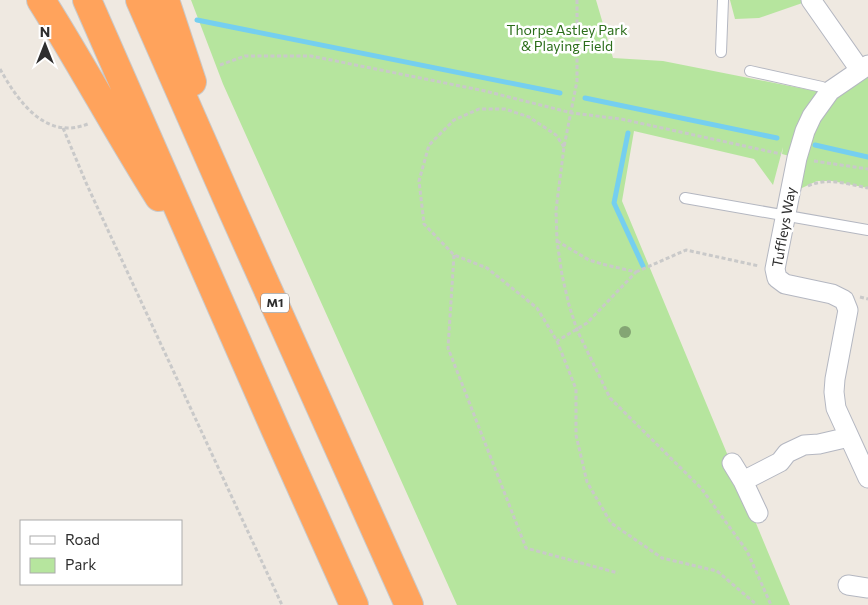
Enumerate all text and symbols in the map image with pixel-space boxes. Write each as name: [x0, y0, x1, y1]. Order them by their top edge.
north arrow: [20, 20, 70, 70]
park label: Thorpe Astley Park & Playing Field: [506, 21, 628, 54]
text: N: [40, 23, 50, 40]
street label: Tuffleys Way: [768, 185, 799, 268]
road number: M1: [261, 294, 289, 312]
legend: [20, 520, 182, 585]
text: Road: [65, 530, 100, 548]
text: Park: [65, 555, 96, 573]

